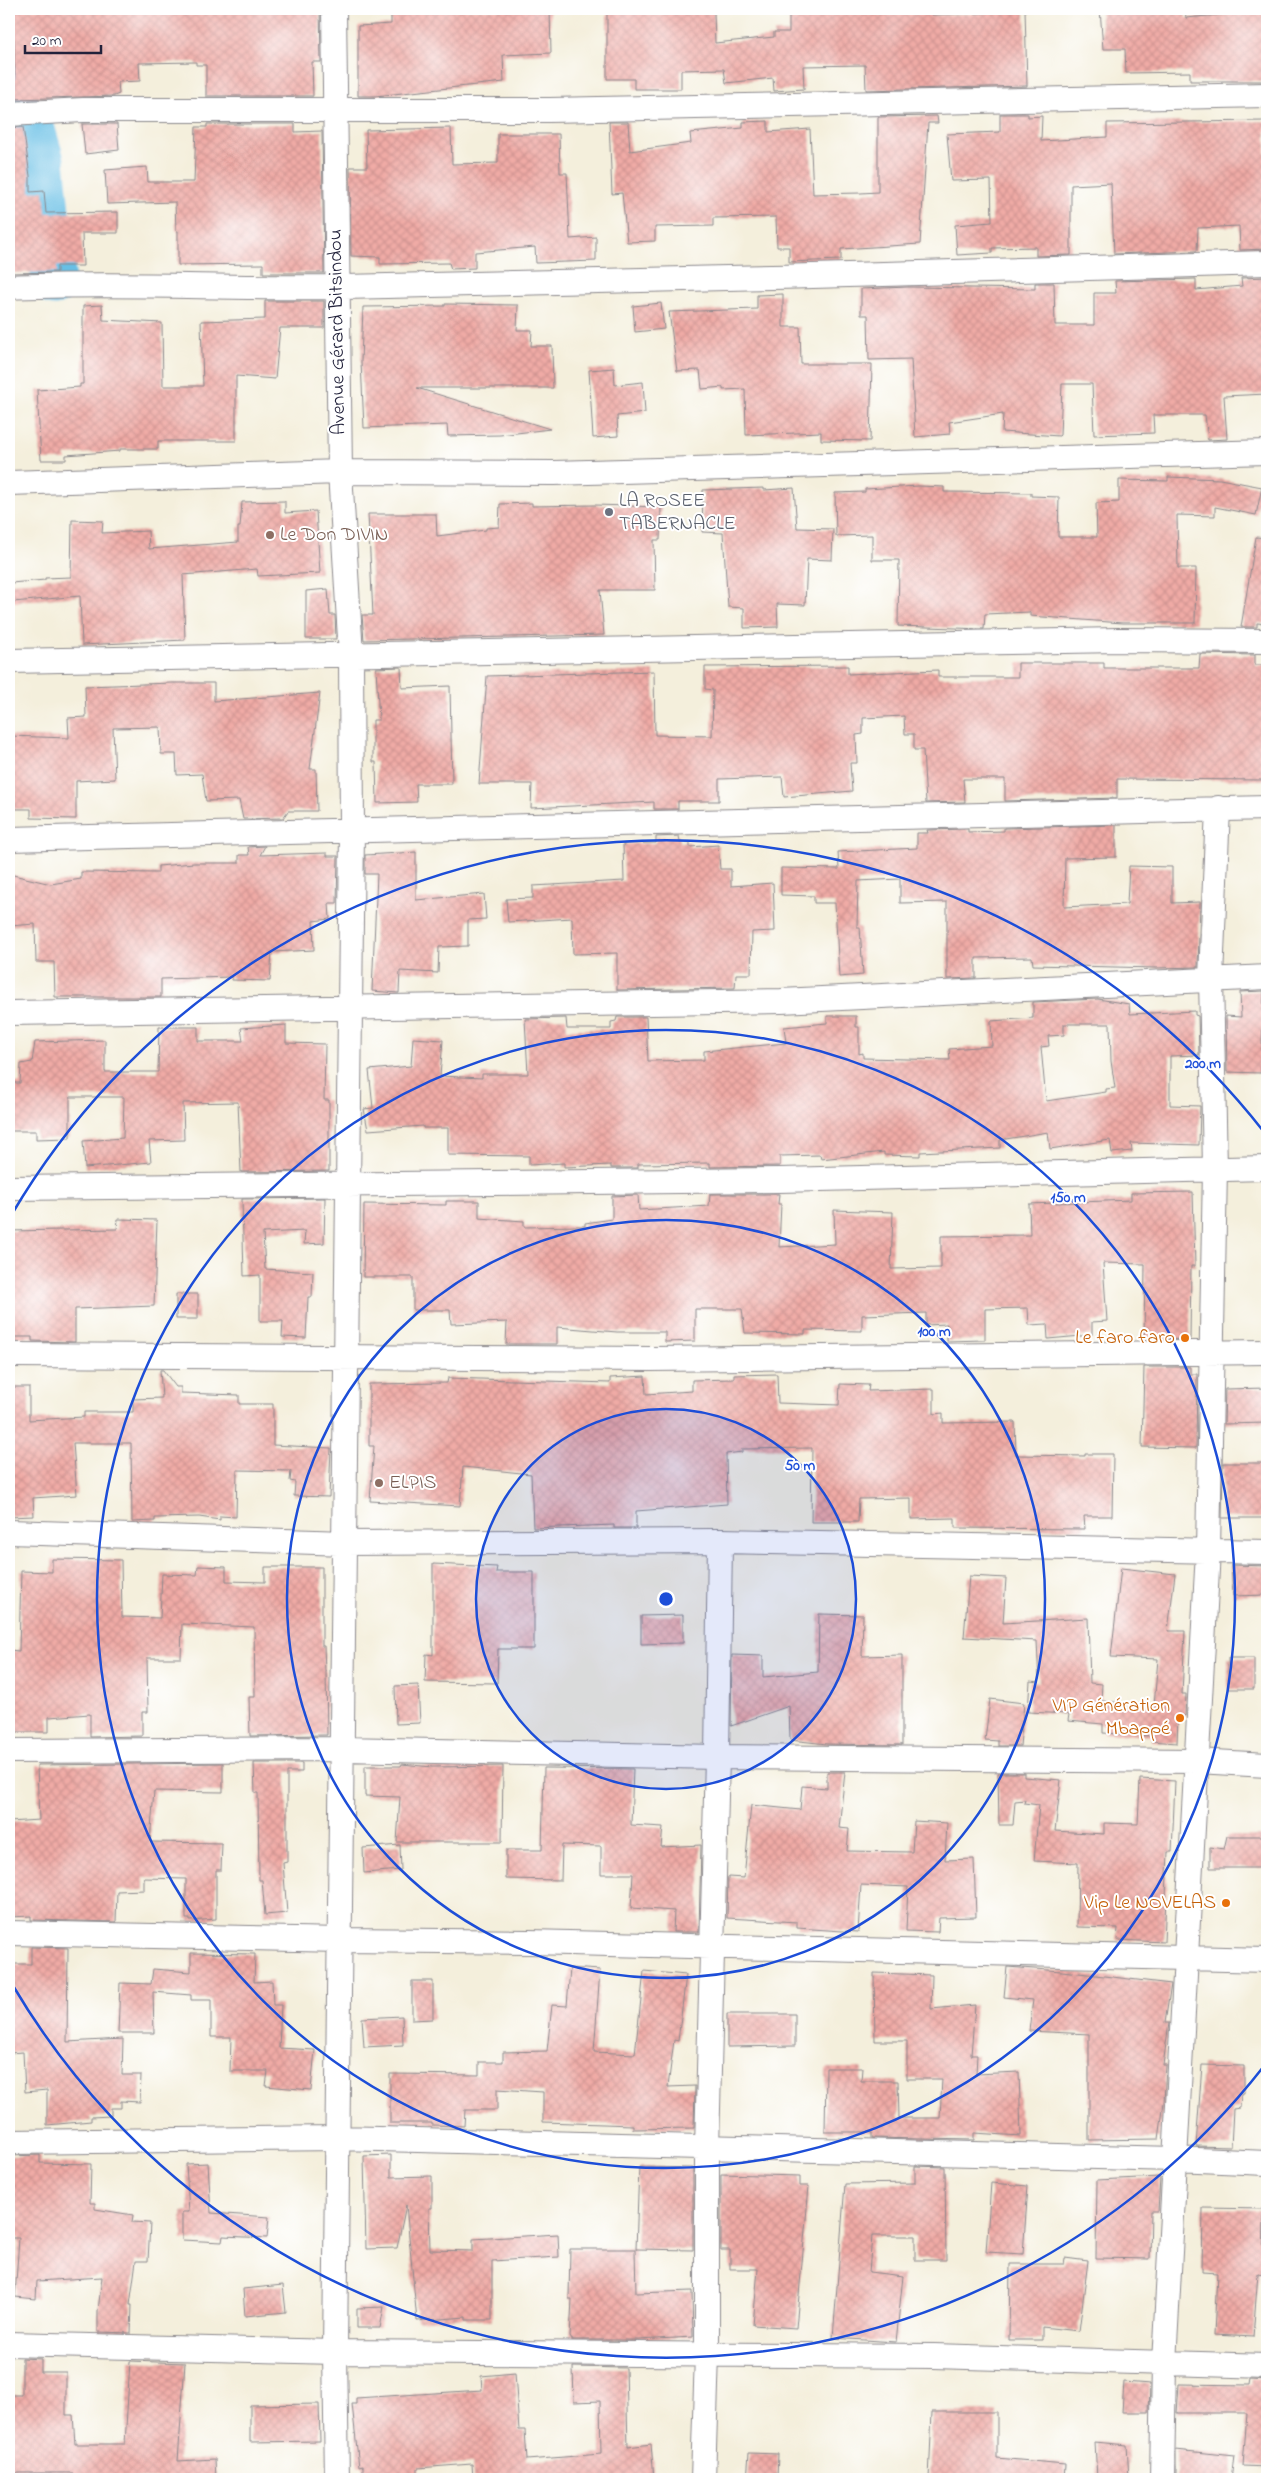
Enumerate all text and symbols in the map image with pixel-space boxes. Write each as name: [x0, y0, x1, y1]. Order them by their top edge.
scale bar: [25, 22, 101, 54]
text: 20 m: [32, 30, 62, 52]
street label: Avenue Gérard Bitsindou: [322, 229, 354, 435]
place label: LA ROSEE TABERNACLE: [619, 487, 736, 539]
marker: LA ROSEE TABERNACLE: [603, 506, 615, 518]
place label: Le Don DIVIN: [280, 521, 388, 550]
marker: Le Don DIVIN: [264, 529, 276, 541]
text: 200 m: [1184, 1053, 1221, 1075]
text: 150 m: [1050, 1187, 1086, 1209]
text: 100 m: [917, 1321, 951, 1343]
place label: Le faro faro: [1075, 1324, 1175, 1353]
marker: Le faro faro: [1179, 1332, 1191, 1344]
text: 50 m: [785, 1455, 816, 1477]
place label: ELPIS: [389, 1469, 437, 1498]
marker: ELPIS: [373, 1477, 385, 1489]
centre of rings: [657, 1590, 675, 1608]
place label: VIP Génération Mbappé: [1052, 1692, 1170, 1744]
marker: VIP Génération Mbappé: [1174, 1712, 1186, 1724]
place label: Vip Le NOVELAS: [1083, 1889, 1216, 1918]
marker: Vip Le NOVELAS: [1220, 1897, 1232, 1909]

